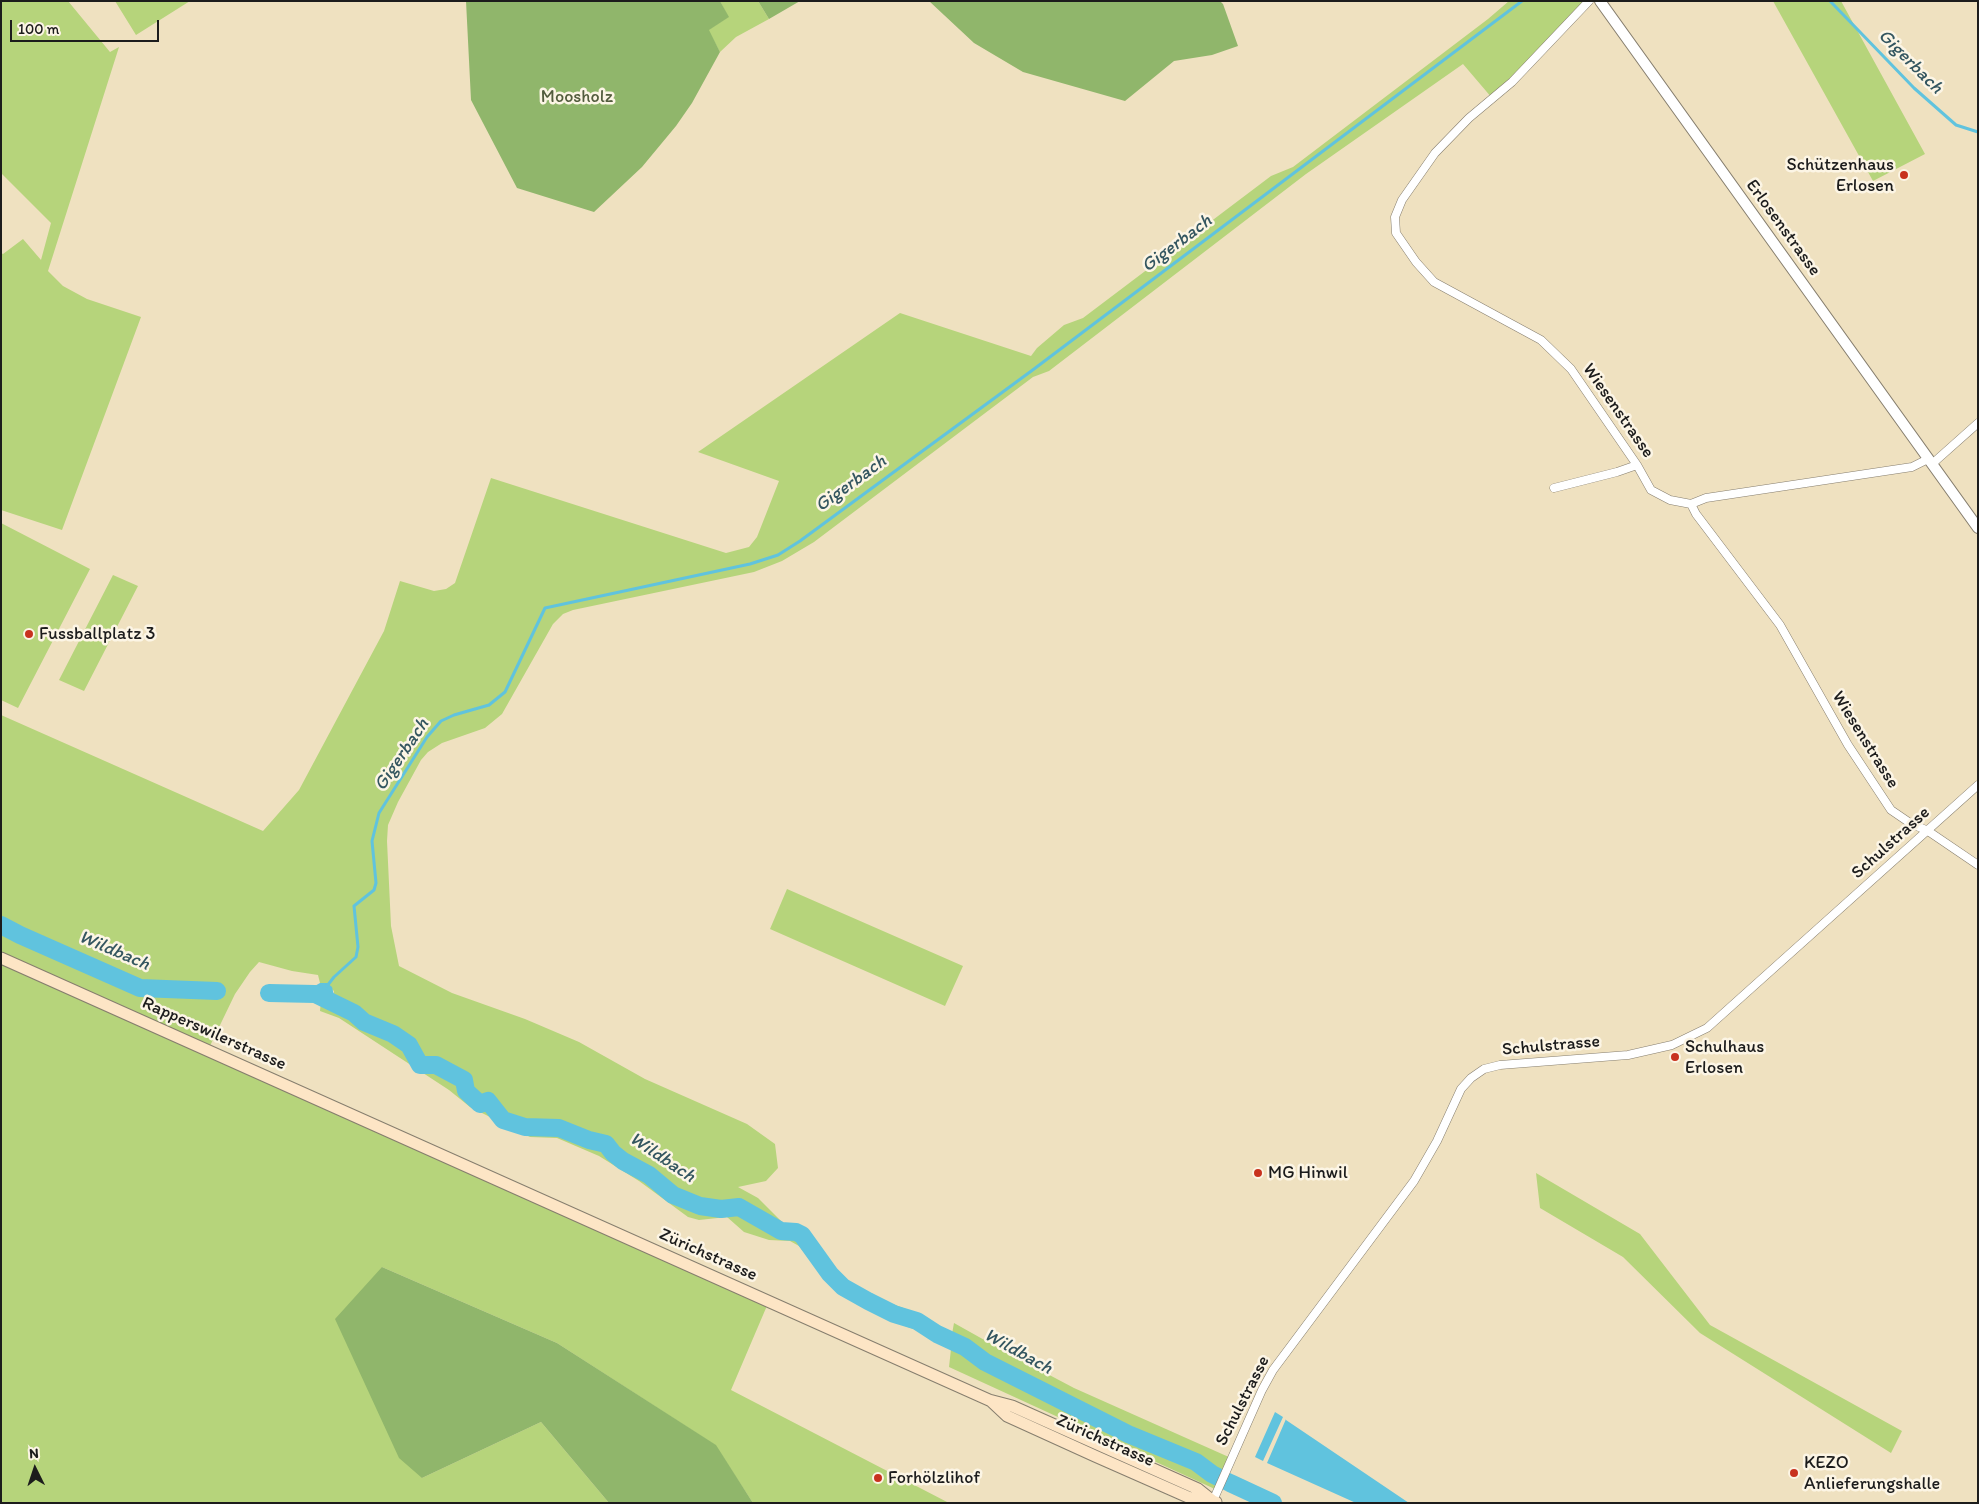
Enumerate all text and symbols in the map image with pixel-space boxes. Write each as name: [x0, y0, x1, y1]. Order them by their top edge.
scale bar: [12, 10, 161, 42]
text: 100 m: [18, 20, 59, 38]
water label: Gigerbach: [1873, 25, 1947, 99]
park label: Moosholz: [541, 86, 613, 108]
place label: Schützenhaus Erlosen: [1787, 154, 1894, 196]
marker: Schützenhaus Erlosen: [1898, 169, 1910, 181]
street label: Erlosenstrasse: [1741, 176, 1825, 280]
water label: Gigerbach: [1137, 210, 1217, 278]
street label: Wiesenstrasse: [1577, 360, 1659, 462]
water label: Gigerbach: [811, 451, 891, 517]
place label: Fussballplatz 3: [39, 623, 155, 645]
marker: Fussballplatz 3: [23, 628, 35, 640]
street label: Wiesenstrasse: [1827, 687, 1903, 793]
water label: Gigerbach: [370, 714, 434, 796]
street label: Schulstrasse: [1847, 802, 1935, 884]
water label: Wildbach: [75, 926, 153, 976]
street label: Rapperswilerstrasse: [139, 992, 289, 1076]
street label: Schulstrasse: [1501, 1031, 1601, 1061]
place label: Schulhaus Erlosen: [1685, 1036, 1764, 1078]
marker: Schulhaus Erlosen: [1669, 1051, 1681, 1063]
water label: Wildbach: [625, 1128, 699, 1188]
place label: MG Hinwil: [1268, 1162, 1348, 1184]
marker: MG Hinwil: [1252, 1167, 1264, 1179]
street label: Zürichstrasse: [656, 1224, 760, 1286]
water label: Wildbach: [980, 1324, 1056, 1380]
street label: Schulstrasse: [1211, 1352, 1275, 1450]
street label: Zürichstrasse: [1053, 1410, 1157, 1472]
north arrow: [10, 1444, 60, 1494]
text: N: [29, 1445, 39, 1462]
place label: KEZO Anlieferungshalle: [1804, 1452, 1940, 1495]
place label: Forhölzlihof: [888, 1467, 980, 1489]
marker: KEZO Anlieferungshalle: [1788, 1467, 1800, 1479]
marker: Forhölzlihof: [872, 1472, 884, 1484]

